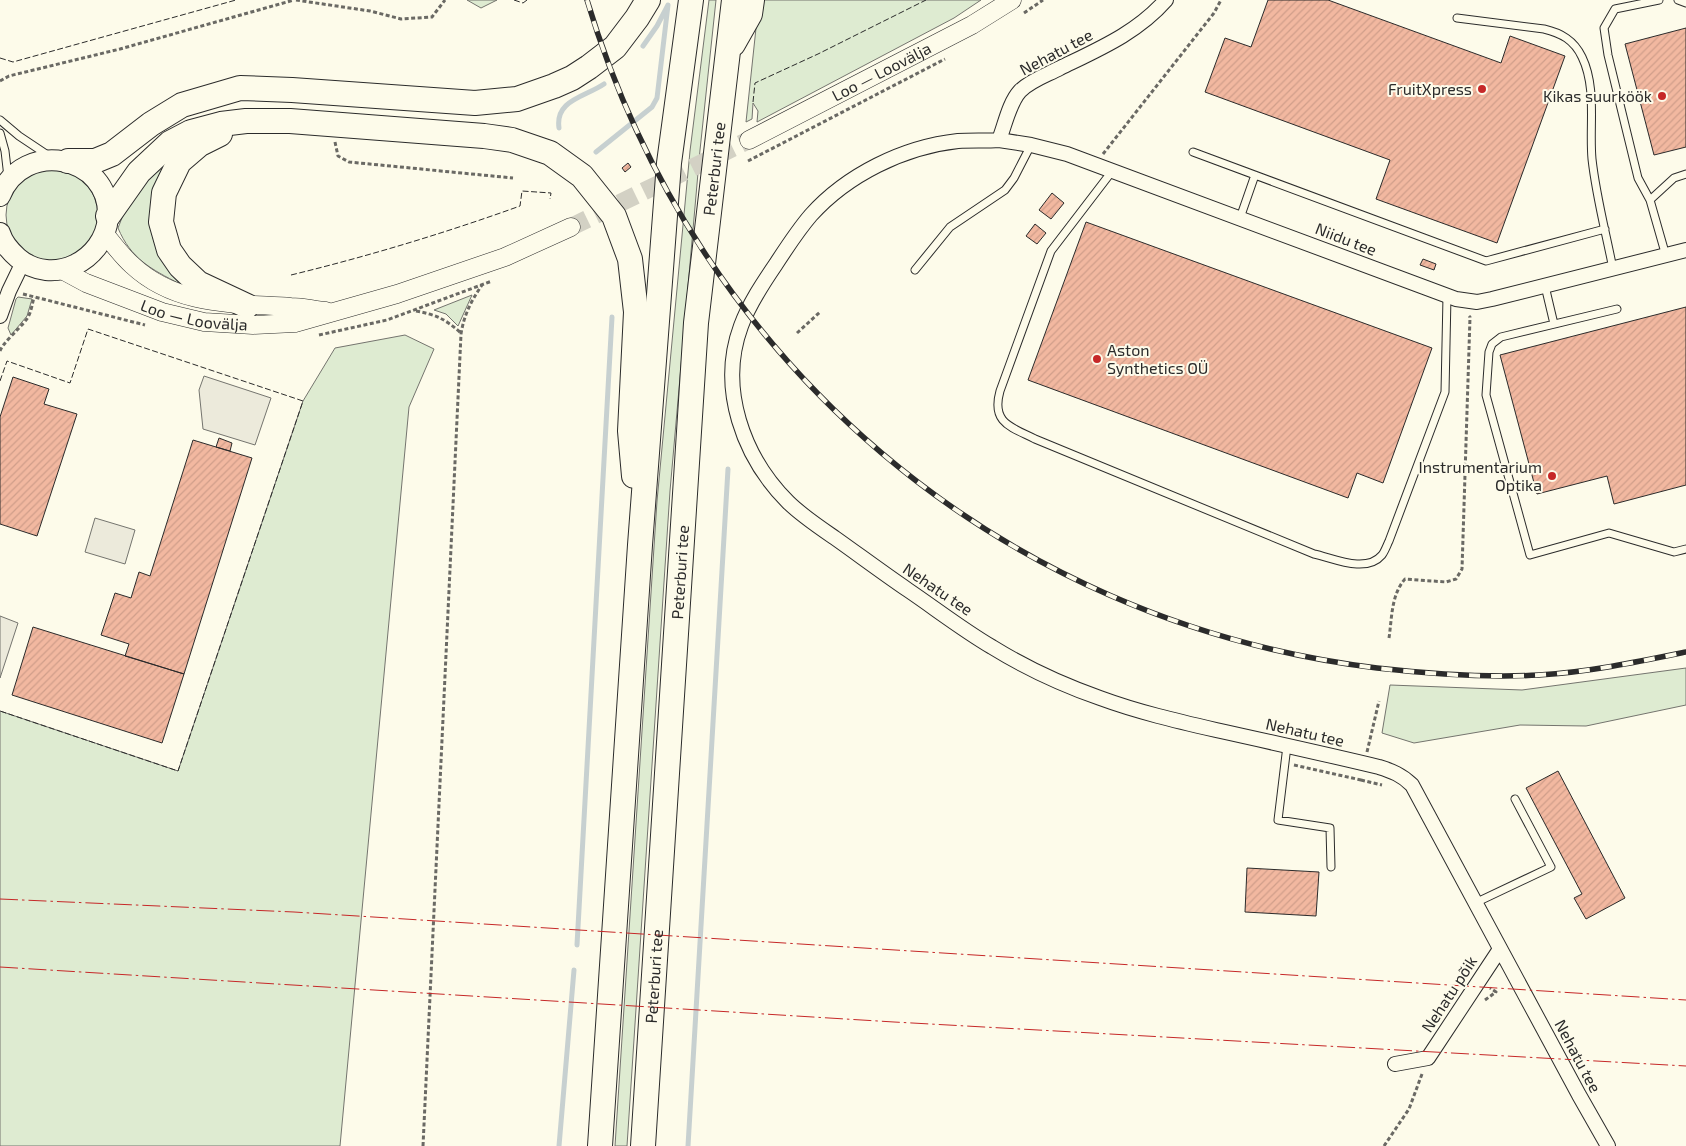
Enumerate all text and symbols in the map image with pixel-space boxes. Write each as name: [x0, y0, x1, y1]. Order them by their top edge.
street label: Nehatu tee: [1016, 24, 1095, 79]
street label: Loo — Loovälja: [828, 38, 934, 105]
place label: FruitXpress: [1388, 79, 1472, 98]
marker: FruitXpress: [1476, 83, 1488, 95]
place label: Kikas suurköök: [1543, 86, 1652, 105]
marker: Kikas suurköök: [1656, 90, 1668, 102]
street label: Peterburi tee: [699, 121, 729, 217]
street label: Niidu tee: [1313, 218, 1379, 259]
street label: Loo — Loovälja: [138, 295, 248, 334]
place label: Aston Synthetics OÜ: [1107, 340, 1209, 377]
marker: Aston Synthetics OÜ: [1091, 353, 1103, 365]
place label: Instrumentarium Optika: [1418, 457, 1542, 494]
marker: Instrumentarium Optika: [1546, 470, 1558, 482]
street label: Peterburi tee: [667, 524, 692, 620]
street label: Nehatu tee: [900, 558, 977, 619]
street label: Nehatu tee: [1264, 713, 1346, 750]
street label: Peterburi tee: [641, 929, 666, 1024]
street label: Nehatu põik: [1417, 952, 1480, 1035]
street label: Nehatu tee: [1551, 1016, 1606, 1095]

